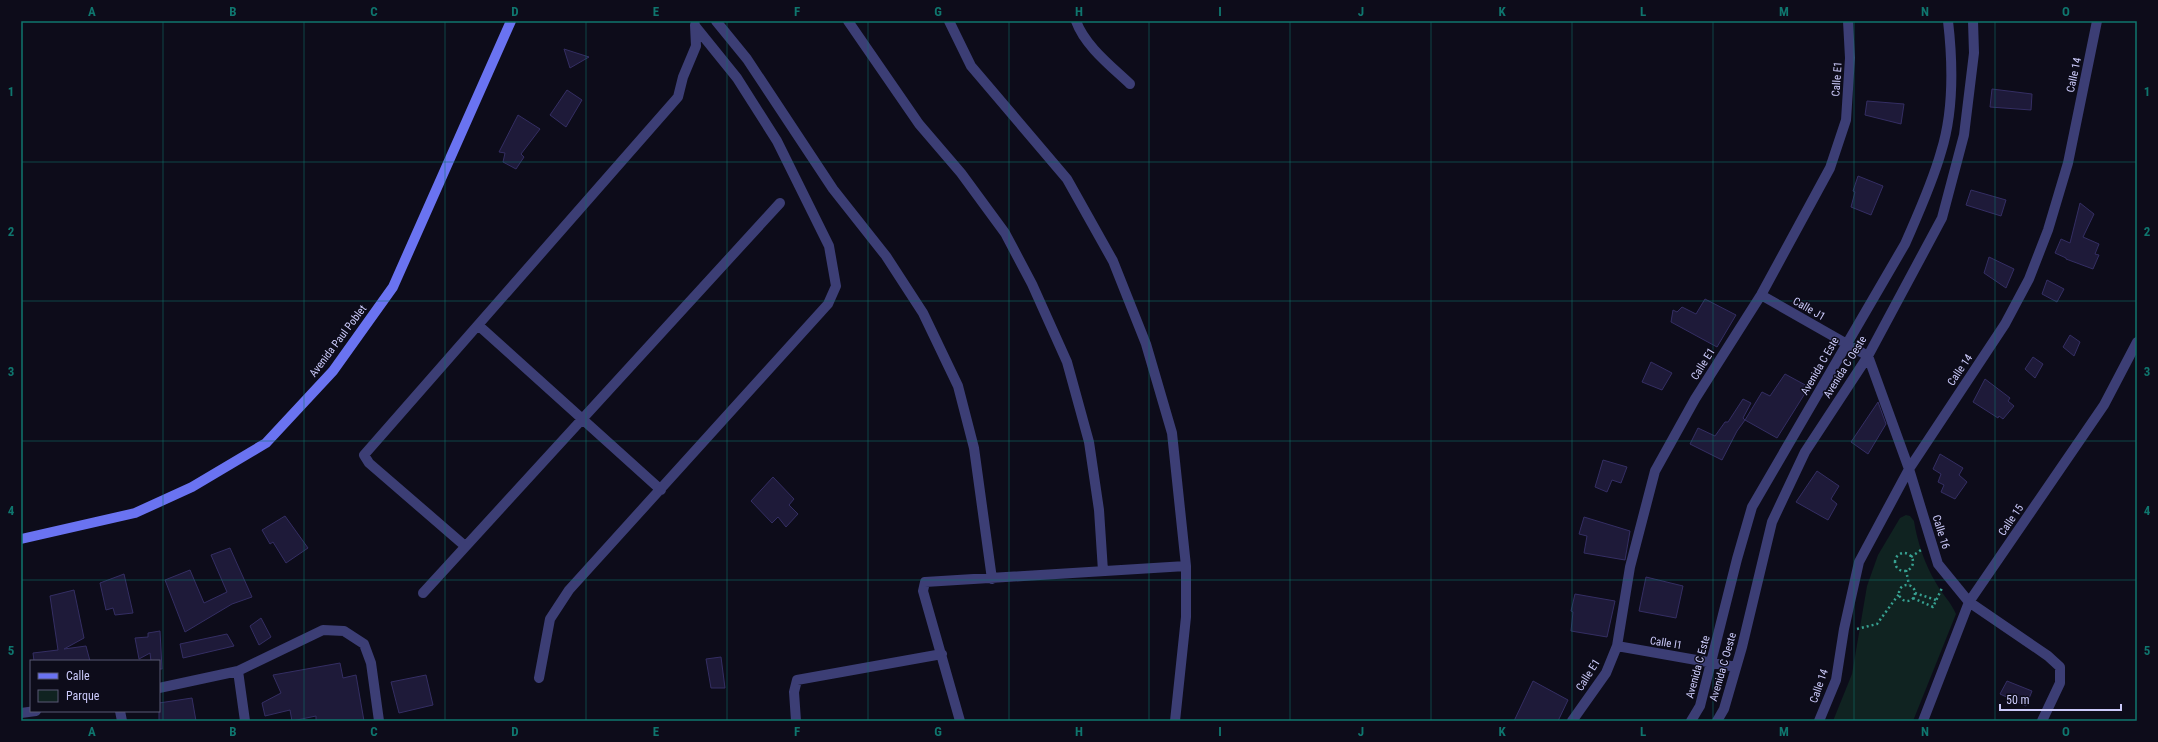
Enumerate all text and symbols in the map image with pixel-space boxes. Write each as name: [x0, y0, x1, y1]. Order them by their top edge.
text: A: [88, 4, 96, 19]
text: B: [229, 4, 237, 19]
text: C: [370, 4, 378, 19]
text: D: [511, 4, 519, 19]
text: E: [653, 4, 660, 19]
text: F: [794, 4, 800, 19]
text: G: [934, 4, 942, 19]
text: H: [1075, 4, 1083, 19]
text: I: [1218, 4, 1222, 19]
text: J: [1358, 4, 1364, 19]
text: K: [1498, 4, 1506, 19]
text: L: [1640, 4, 1646, 19]
text: M: [1779, 4, 1789, 19]
text: N: [1921, 4, 1929, 19]
text: O: [2062, 4, 2070, 19]
street label: Calle 14: [2064, 56, 2084, 94]
street label: Calle E1: [1829, 61, 1845, 97]
text: 1: [8, 84, 14, 99]
text: 1: [2144, 84, 2150, 99]
text: 2: [8, 224, 15, 239]
text: 2: [2144, 224, 2151, 239]
street label: Calle J1: [1791, 295, 1827, 323]
street label: Avenida Paul Poblet: [307, 303, 369, 379]
street label: Avenida C Oeste: [1821, 333, 1869, 401]
street label: Avenida C Este: [1798, 335, 1842, 397]
street label: Calle E1: [1688, 346, 1718, 382]
street label: Calle 14: [1945, 351, 1976, 388]
text: 3: [8, 364, 14, 379]
text: 3: [2144, 364, 2150, 379]
street label: Calle 15: [1996, 502, 2026, 538]
text: 4: [8, 503, 15, 518]
text: 4: [2144, 503, 2151, 518]
street label: Calle 16: [1930, 513, 1952, 551]
street label: Avenida C Oeste: [1707, 631, 1739, 703]
street label: Calle I1: [1649, 634, 1683, 652]
street label: Avenida C Este: [1683, 634, 1713, 700]
text: 5: [8, 643, 15, 658]
text: 5: [2144, 643, 2151, 658]
street label: Calle E1: [1573, 657, 1603, 693]
legend: [30, 660, 160, 712]
street label: Calle 14: [1807, 667, 1831, 705]
text: Calle: [66, 669, 90, 683]
scale bar: [2000, 686, 2121, 712]
text: Parque: [66, 689, 100, 703]
text: 50 m: [2006, 693, 2030, 707]
text: A: [88, 724, 96, 739]
text: B: [229, 724, 237, 739]
text: C: [370, 724, 378, 739]
text: D: [511, 724, 519, 739]
text: E: [653, 724, 660, 739]
text: F: [794, 724, 800, 739]
text: G: [934, 724, 942, 739]
text: H: [1075, 724, 1083, 739]
text: I: [1218, 724, 1222, 739]
text: J: [1358, 724, 1364, 739]
text: K: [1498, 724, 1506, 739]
text: L: [1640, 724, 1646, 739]
text: M: [1779, 724, 1789, 739]
text: N: [1921, 724, 1929, 739]
text: O: [2062, 724, 2070, 739]

